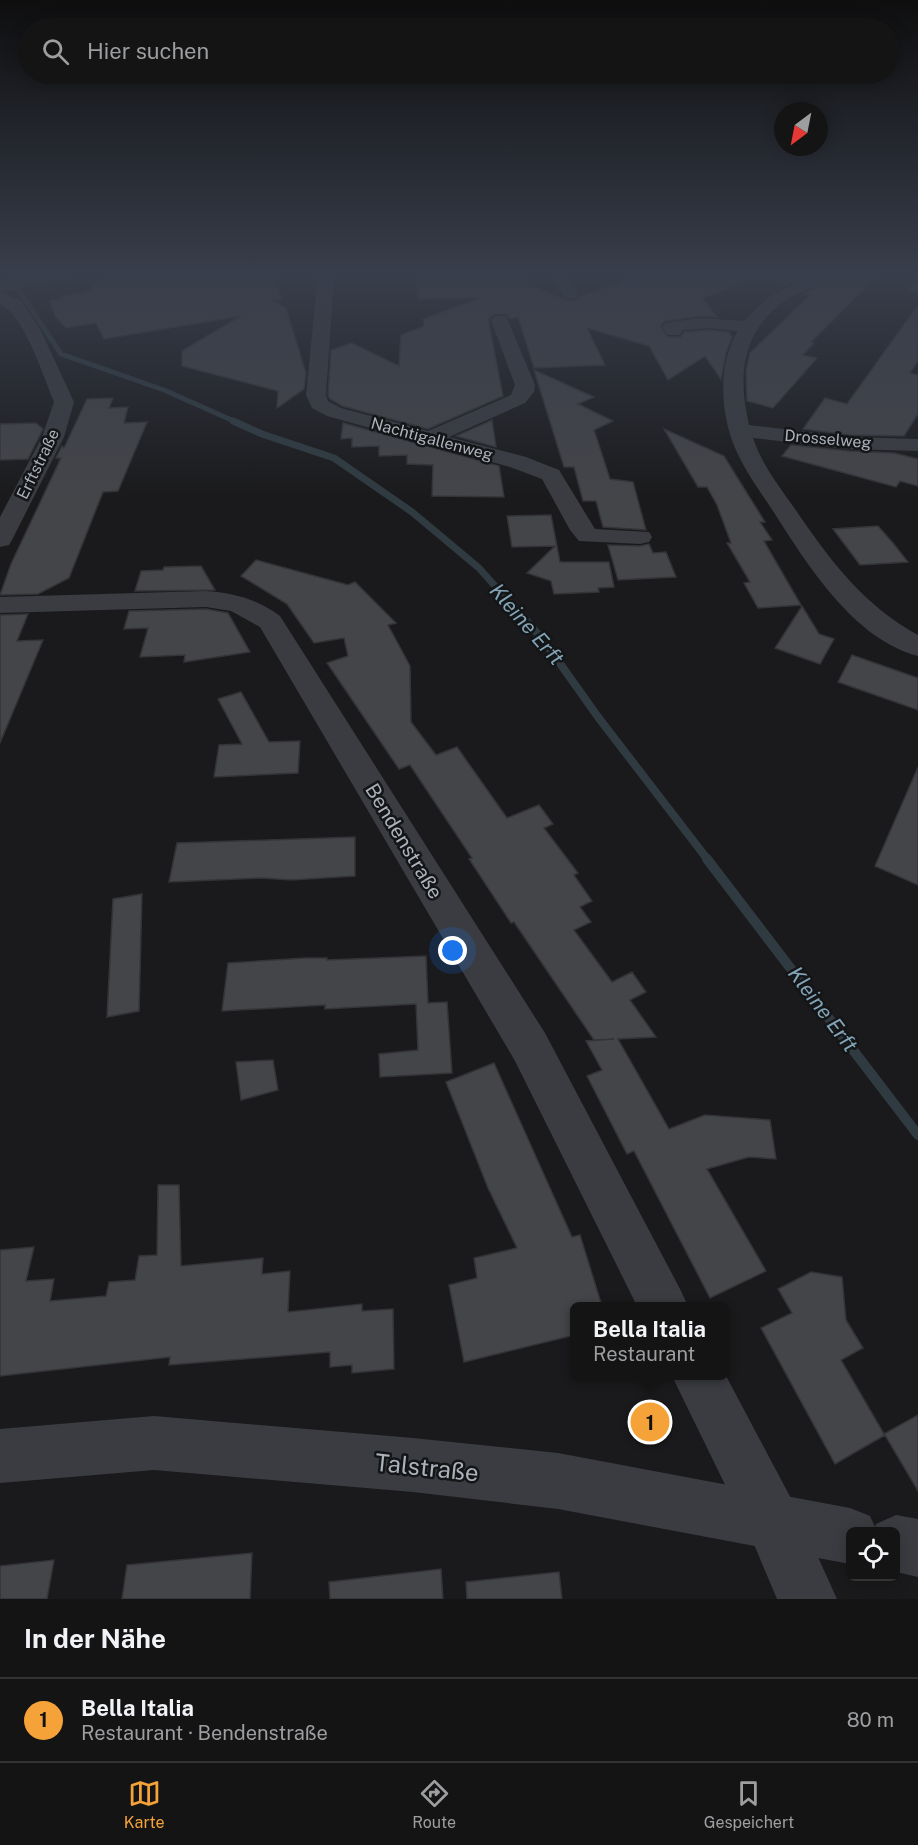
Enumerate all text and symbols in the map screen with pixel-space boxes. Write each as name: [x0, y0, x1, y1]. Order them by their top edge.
search box: [18, 18, 900, 84]
icon: search: [39, 35, 72, 68]
text: Hier suchen: [87, 38, 209, 64]
north arrow: [774, 102, 828, 156]
street label: Nachtigallenweg: [369, 414, 495, 464]
street label: Erftstraße: [13, 426, 63, 502]
street label: Drosselweg: [784, 426, 872, 452]
water label: Kleine Erft: [485, 578, 569, 670]
street label: Bendenstraße: [360, 779, 448, 903]
your location: [438, 936, 467, 965]
water label: Kleine Erft: [783, 962, 863, 1057]
popup: [570, 1302, 729, 1380]
text: Bella Italia: [593, 1316, 706, 1342]
text: Restaurant: [593, 1342, 695, 1366]
pin: 1: [630, 1400, 670, 1444]
street label: Talstraße: [374, 1448, 480, 1486]
map controls: [846, 1527, 900, 1581]
button: locate: [846, 1527, 900, 1581]
text: In der Nähe: [24, 1623, 166, 1654]
text: Bella Italia: [81, 1695, 194, 1721]
text: 1: [39, 1708, 48, 1732]
text: 80 m: [847, 1708, 894, 1732]
text: Restaurant · Bendenstraße: [81, 1721, 328, 1745]
tab: Karte: [124, 1777, 165, 1832]
tab: Route: [412, 1777, 456, 1832]
tab: Gespeichert: [704, 1777, 794, 1832]

